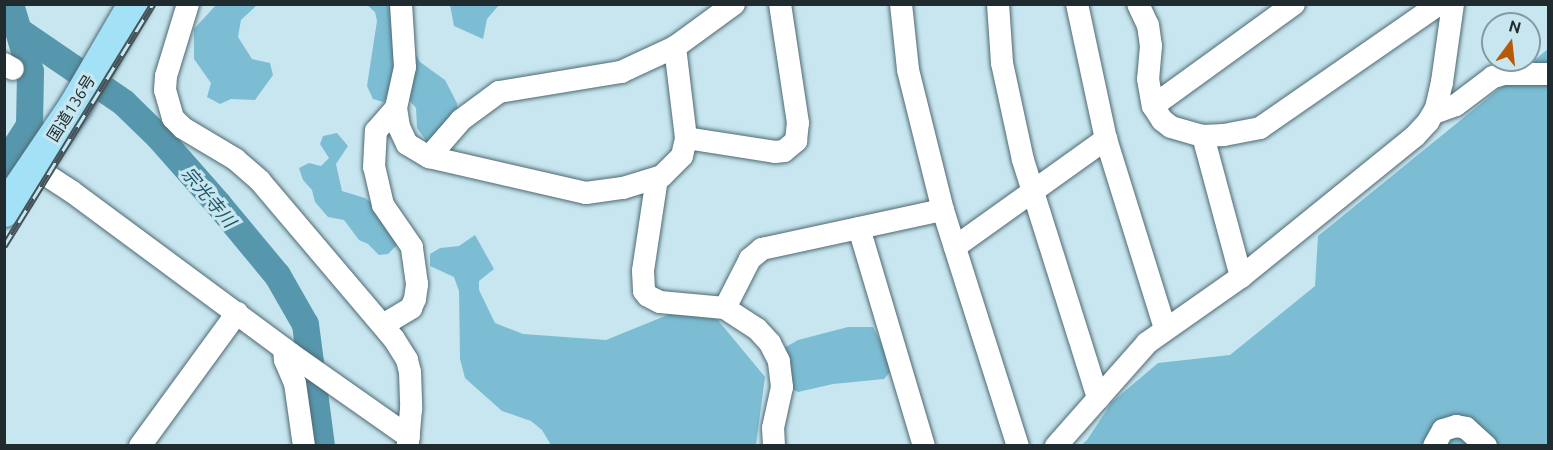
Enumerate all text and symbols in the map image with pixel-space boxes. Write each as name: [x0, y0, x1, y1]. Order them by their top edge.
north arrow: [1481, 12, 1541, 72]
text: N: [1507, 16, 1523, 37]
street label: 国道136号: [43, 71, 99, 145]
water label: 宗光寺川: [178, 162, 240, 232]

